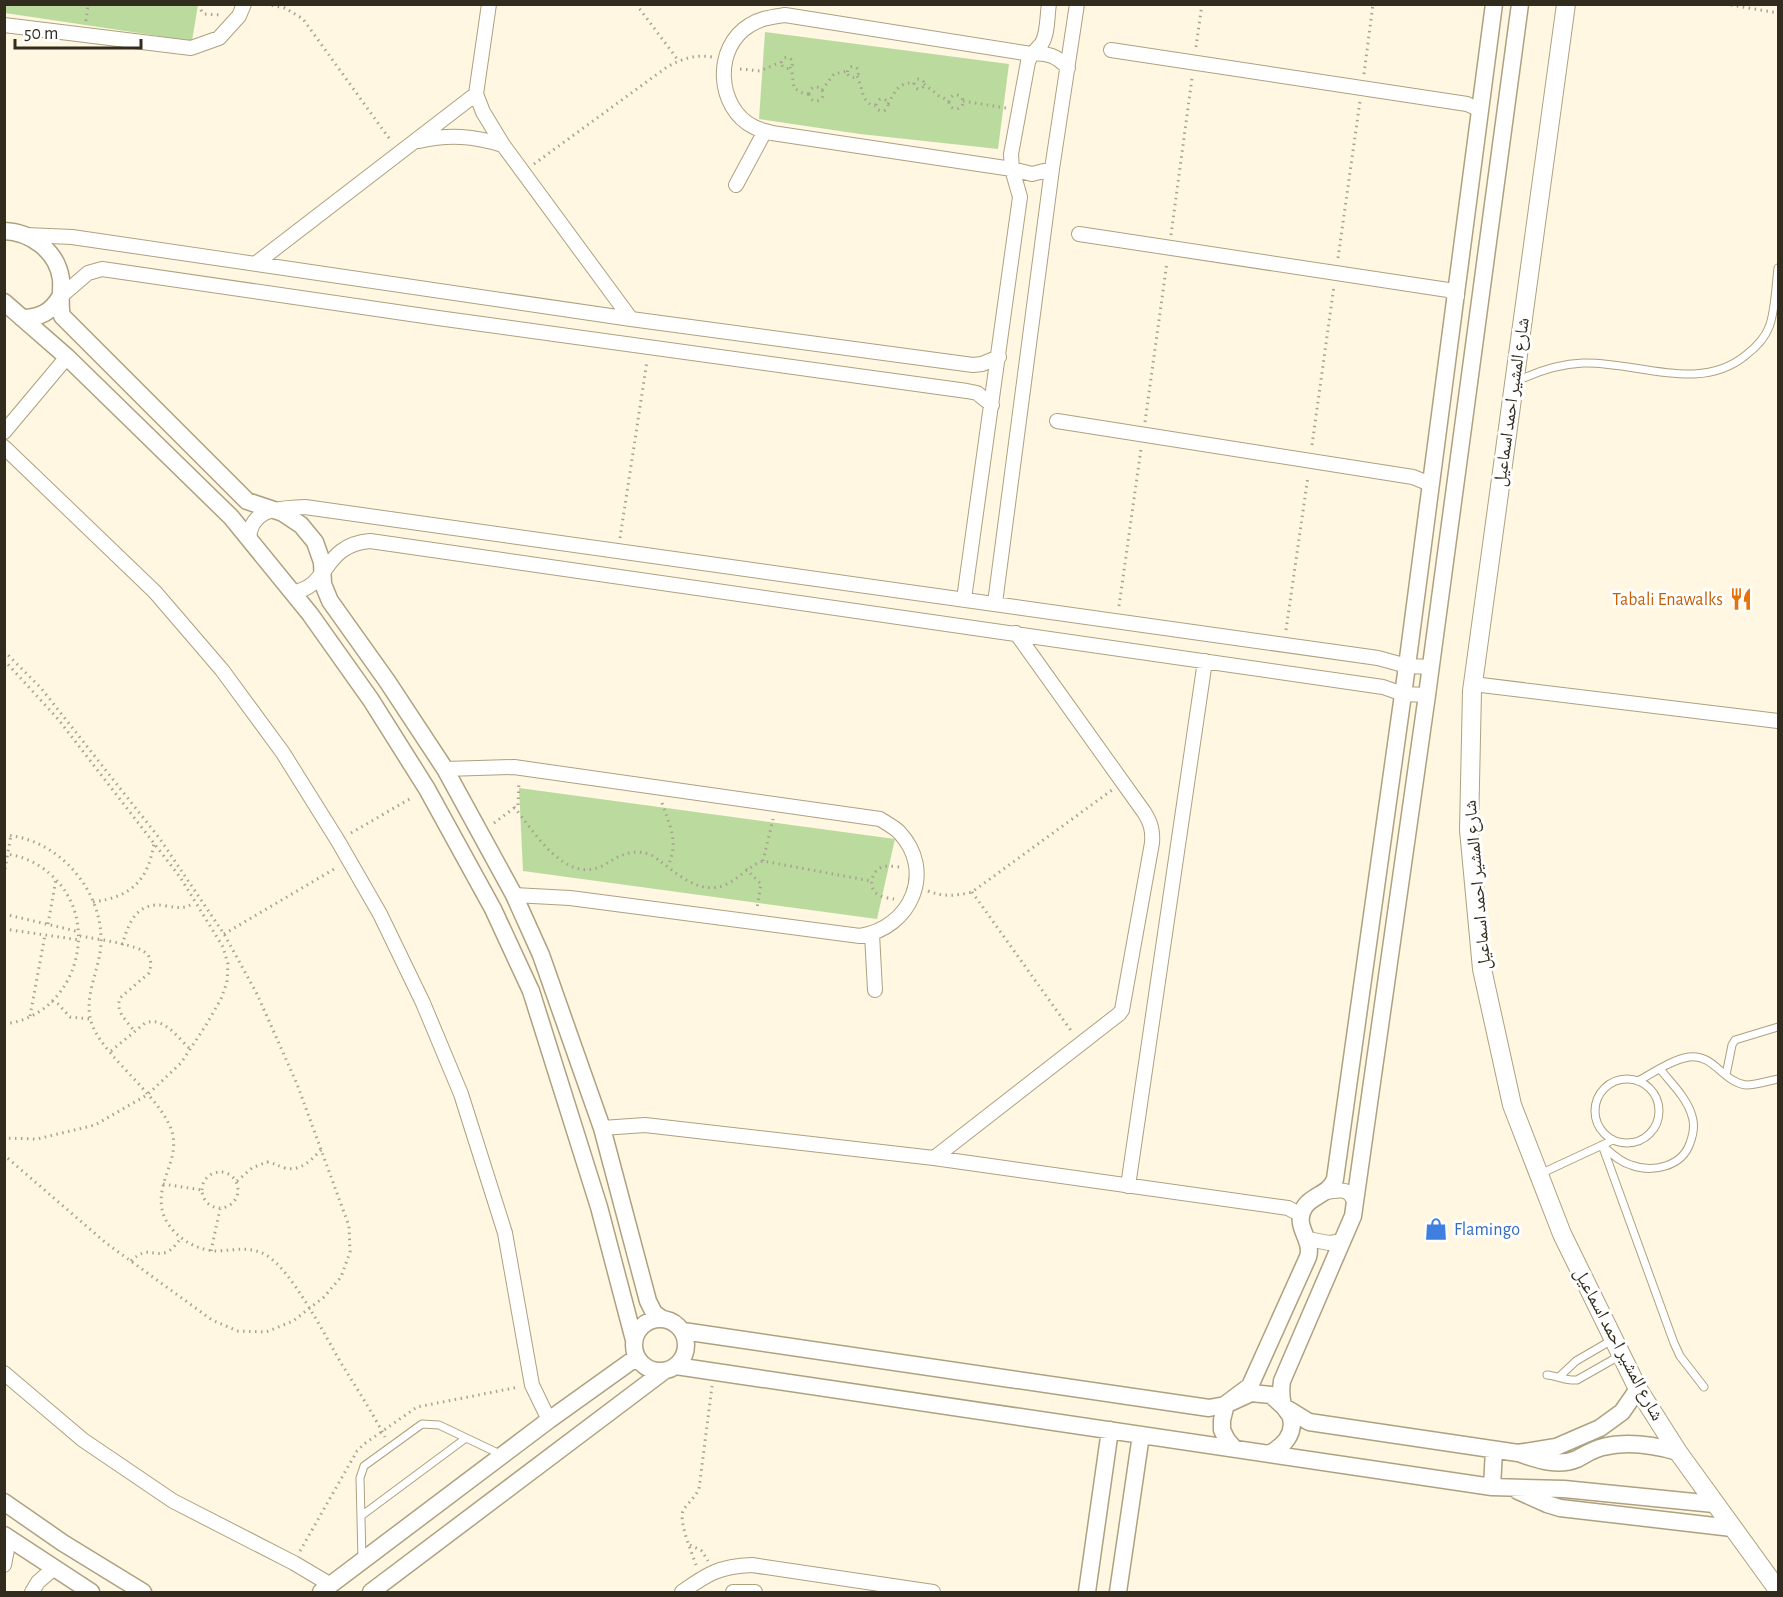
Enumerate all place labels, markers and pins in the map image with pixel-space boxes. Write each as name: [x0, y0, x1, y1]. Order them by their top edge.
restaurant icon: Tabali Enawalks: [1728, 586, 1754, 612]
place label: Tabali Enawalks: [1612, 591, 1723, 609]
shop icon: Flamingo: [1423, 1216, 1449, 1242]
place label: Flamingo: [1454, 1221, 1520, 1239]

